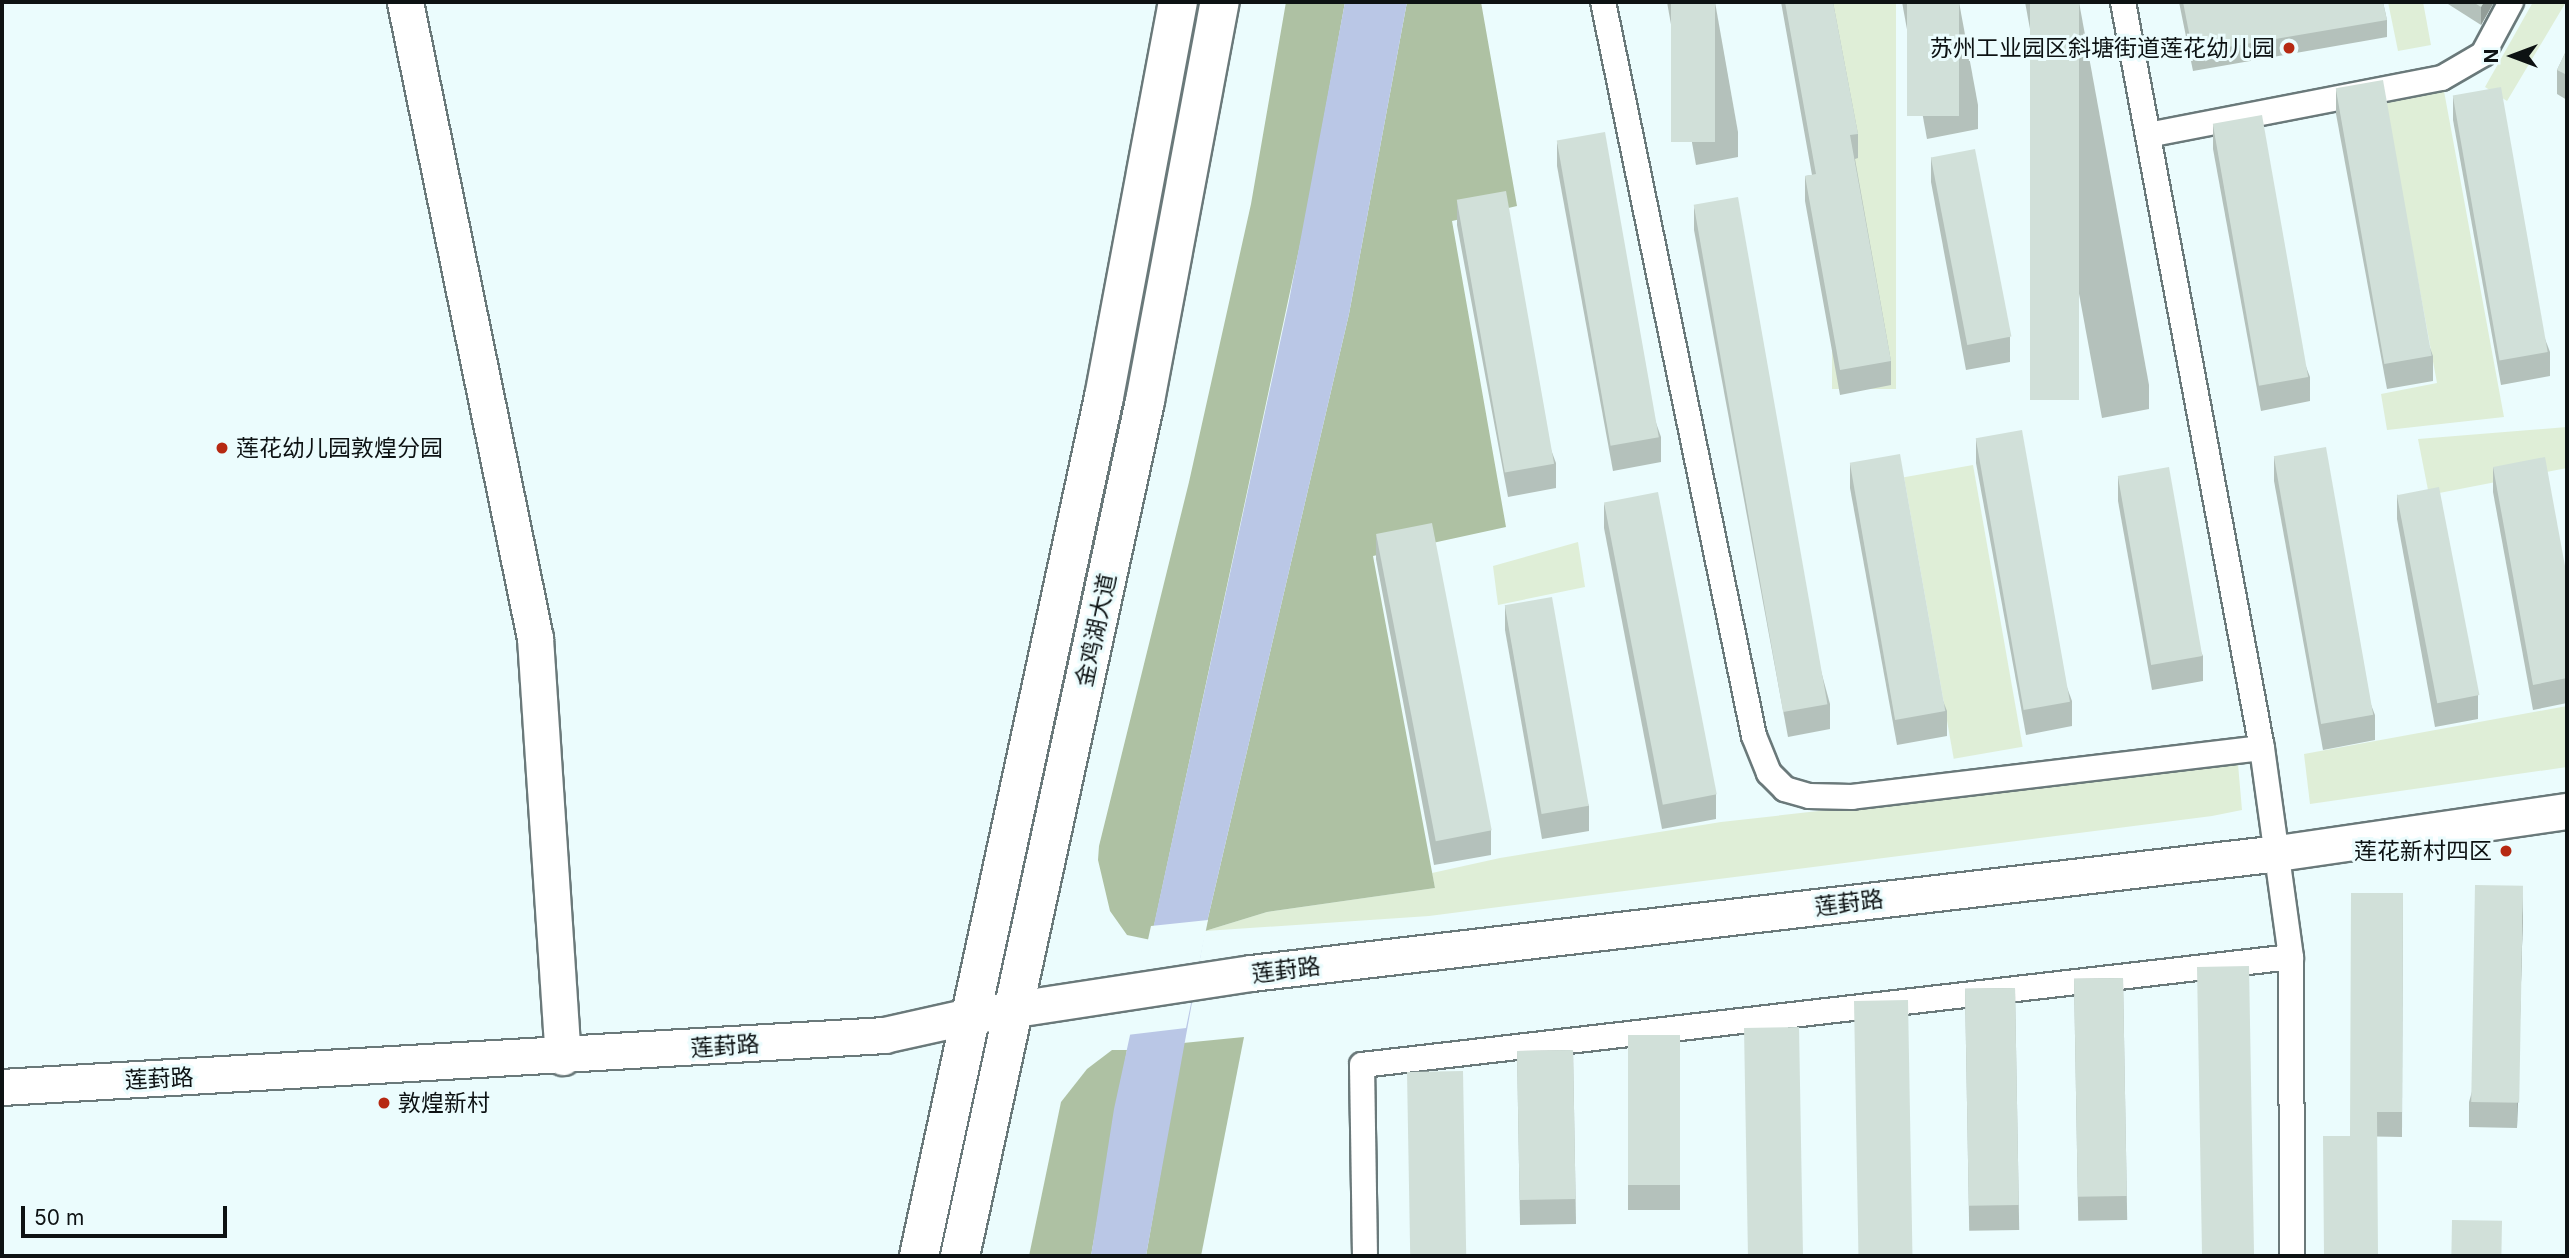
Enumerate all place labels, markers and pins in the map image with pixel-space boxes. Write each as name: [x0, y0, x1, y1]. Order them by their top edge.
place label: 苏州工业园区斜塘街道莲花幼儿园: [1930, 34, 2275, 62]
marker: 苏州工业园区斜塘街道莲花幼儿园: [2281, 40, 2297, 56]
place label: 莲花幼儿园敦煌分园: [236, 434, 443, 462]
marker: 莲花幼儿园敦煌分园: [214, 440, 230, 456]
place label: 莲花新村四区: [2354, 837, 2492, 865]
marker: 莲花新村四区: [2498, 843, 2514, 859]
place label: 敦煌新村: [398, 1089, 490, 1117]
marker: 敦煌新村: [376, 1095, 392, 1111]

